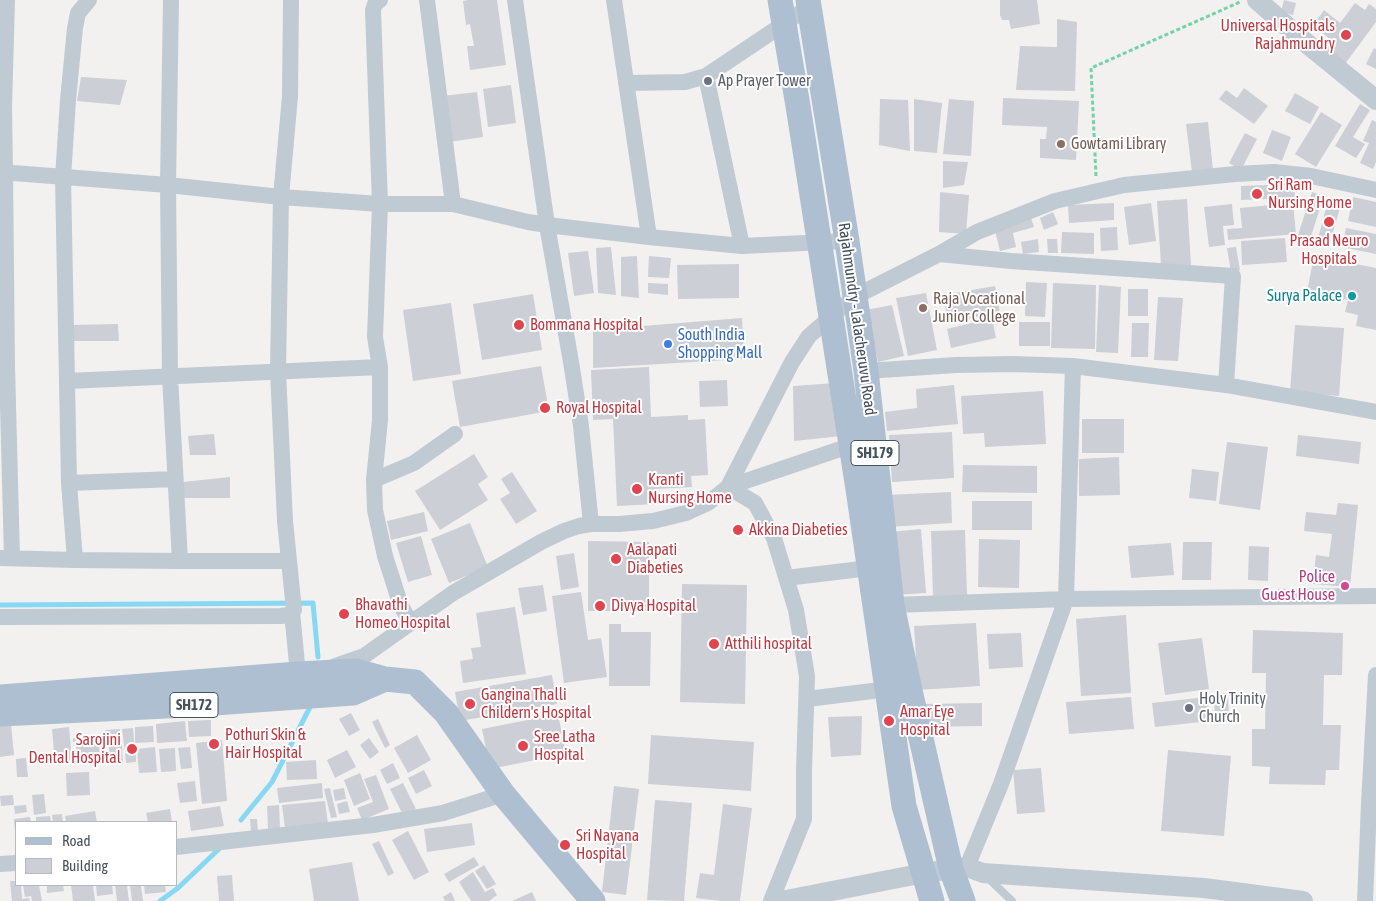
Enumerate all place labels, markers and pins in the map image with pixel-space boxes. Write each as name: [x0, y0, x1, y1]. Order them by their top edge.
place label: Universal Hospitals Rajahmundry: [1221, 16, 1335, 54]
marker: Universal Hospitals Rajahmundry: [1339, 28, 1353, 42]
place label: Ap Prayer Tower: [718, 71, 811, 91]
marker: Ap Prayer Tower: [702, 75, 714, 87]
place label: Gowtami Library: [1071, 134, 1166, 154]
marker: Gowtami Library: [1055, 138, 1067, 150]
place label: Sri Ram Nursing Home: [1268, 175, 1352, 213]
marker: Sri Ram Nursing Home: [1250, 187, 1264, 201]
marker: Prasad Neuro Hospitals: [1322, 215, 1336, 229]
place label: Prasad Neuro Hospitals: [1289, 231, 1369, 269]
place label: Surya Palace: [1267, 286, 1342, 306]
place label: Raja Vocational Junior College: [933, 289, 1025, 327]
marker: Surya Palace: [1346, 290, 1358, 302]
marker: Raja Vocational Junior College: [917, 302, 929, 314]
place label: Bommana Hospital: [530, 315, 643, 335]
marker: Bommana Hospital: [512, 318, 526, 332]
place label: South India Shopping Mall: [678, 325, 762, 363]
marker: South India Shopping Mall: [662, 338, 674, 350]
place label: Royal Hospital: [556, 398, 642, 418]
marker: Royal Hospital: [538, 401, 552, 415]
place label: Kranti Nursing Home: [648, 470, 732, 508]
marker: Kranti Nursing Home: [630, 482, 644, 496]
place label: Akkina Diabeties: [749, 520, 848, 540]
marker: Akkina Diabeties: [731, 523, 745, 537]
place label: Aalapati Diabeties: [627, 540, 683, 578]
marker: Aalapati Diabeties: [609, 552, 623, 566]
place label: Police Guest House: [1262, 567, 1335, 605]
marker: Police Guest House: [1339, 580, 1351, 592]
place label: Bhavathi Homeo Hospital: [355, 595, 450, 633]
place label: Divya Hospital: [611, 596, 696, 616]
marker: Divya Hospital: [593, 599, 607, 613]
marker: Bhavathi Homeo Hospital: [337, 607, 351, 621]
place label: Atthili hospital: [725, 634, 812, 654]
marker: Atthili hospital: [707, 637, 721, 651]
place label: Gangina Thalli Childern's Hospital: [481, 685, 591, 723]
place label: Holy Trinity Church: [1199, 689, 1266, 727]
marker: Gangina Thalli Childern's Hospital: [463, 697, 477, 711]
place label: Amar Eye Hospital: [900, 702, 954, 740]
marker: Holy Trinity Church: [1183, 702, 1195, 714]
marker: Amar Eye Hospital: [882, 714, 896, 728]
place label: Pothuri Skin & Hair Hospital: [225, 725, 306, 763]
place label: Sree Latha Hospital: [534, 727, 596, 765]
place label: Sarojini Dental Hospital: [29, 730, 121, 768]
marker: Pothuri Skin & Hair Hospital: [207, 737, 221, 751]
marker: Sree Latha Hospital: [516, 739, 530, 753]
marker: Sarojini Dental Hospital: [125, 742, 139, 756]
place label: Sri Nayana Hospital: [576, 826, 639, 864]
marker: Sri Nayana Hospital: [558, 838, 572, 852]

